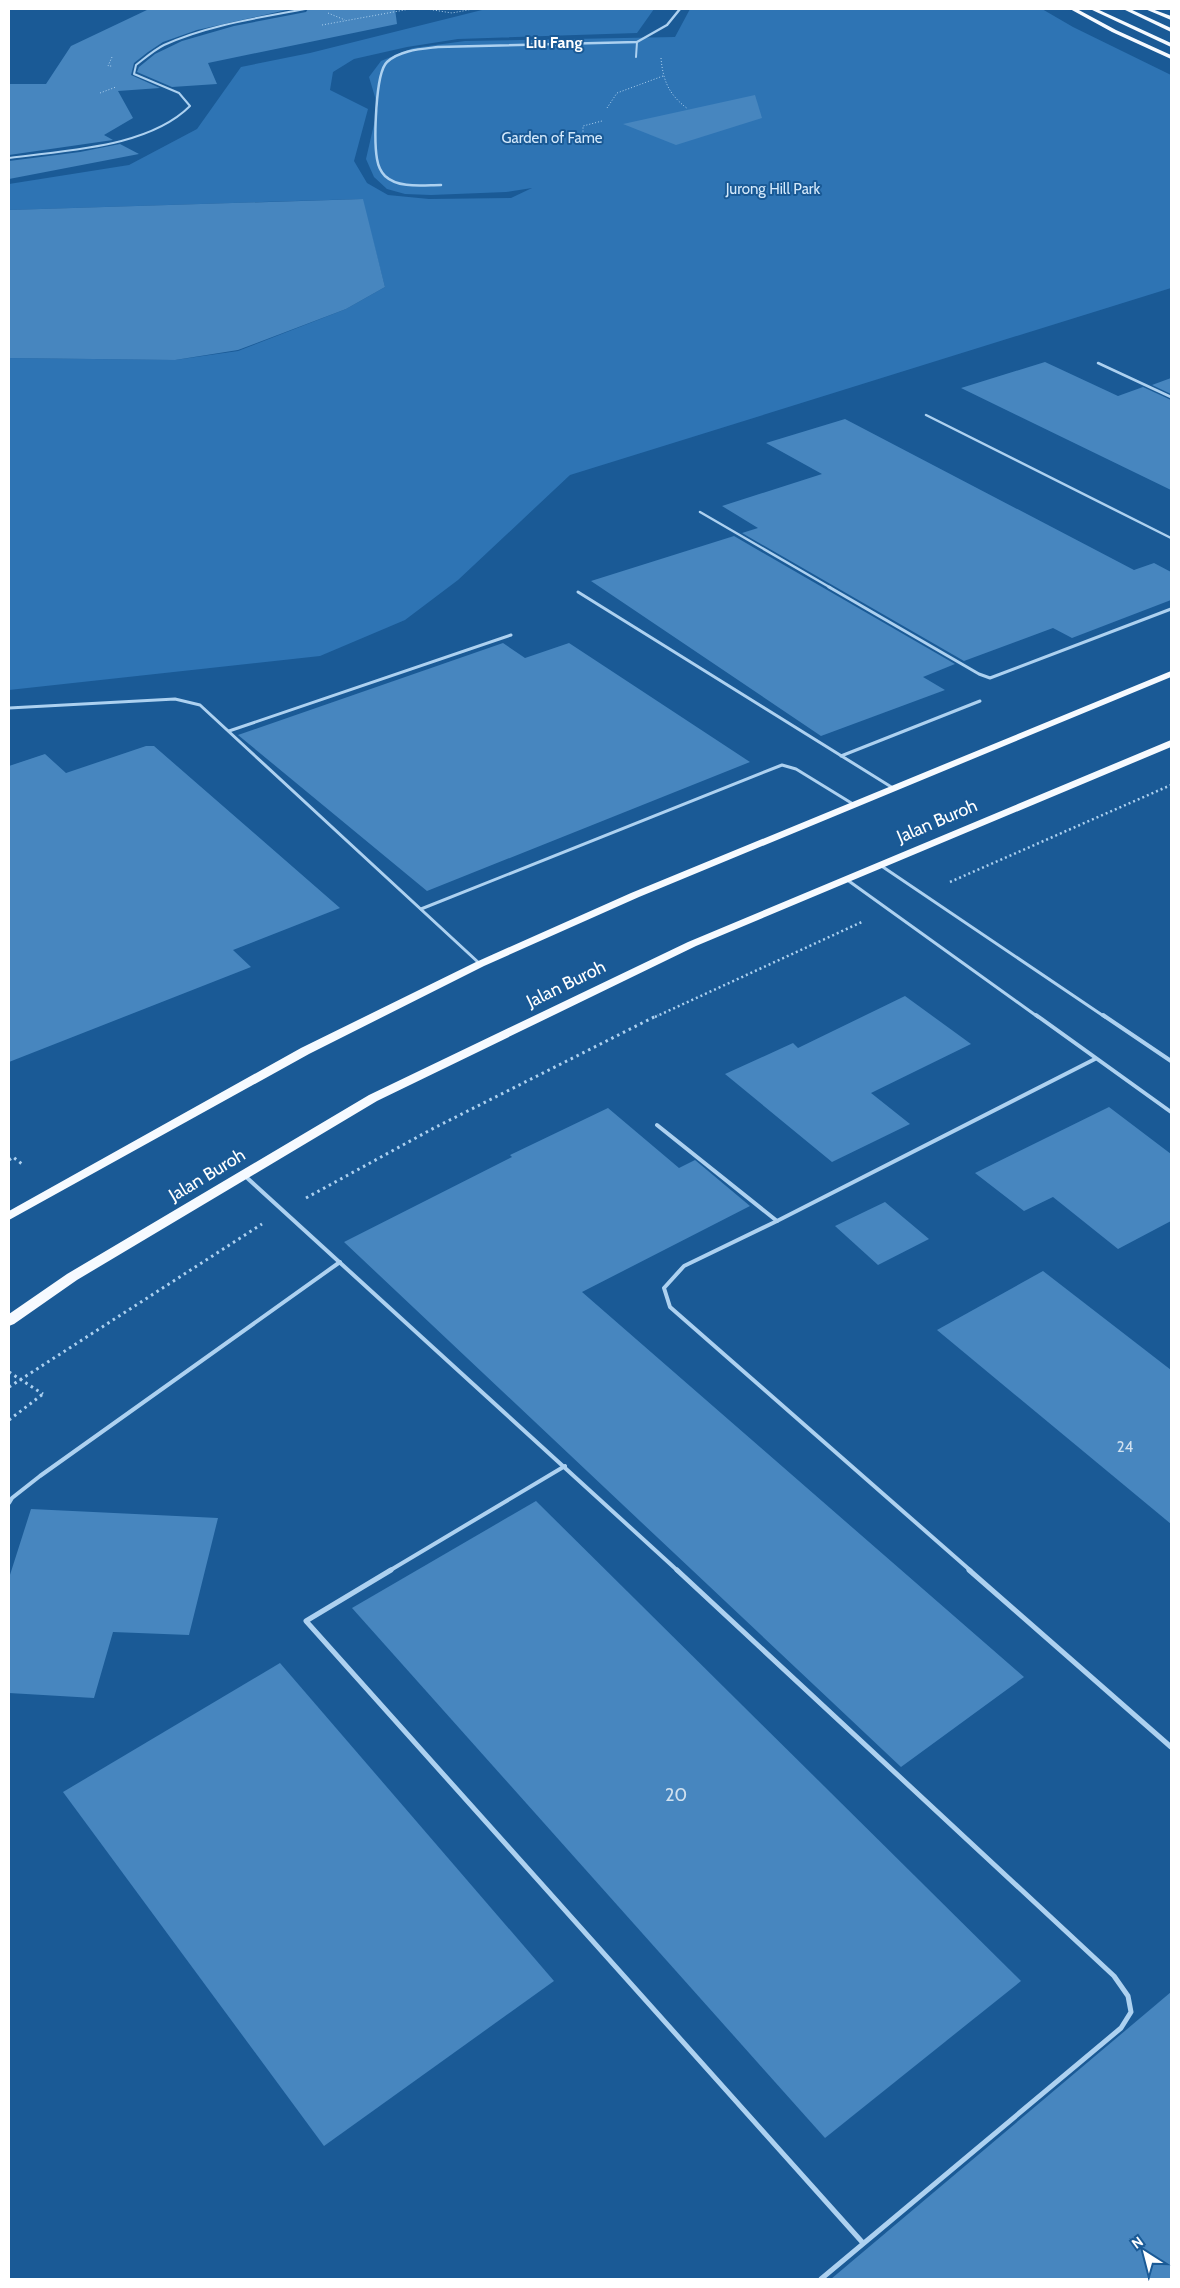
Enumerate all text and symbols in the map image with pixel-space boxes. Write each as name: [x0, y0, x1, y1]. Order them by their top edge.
district label: Liu Fang: [526, 33, 582, 52]
park label: Garden of Fame: [501, 129, 603, 147]
park label: Jurong Hill Park: [725, 180, 821, 198]
street label: Jalan Buroh: [893, 794, 981, 848]
street label: Jalan Buroh: [522, 955, 609, 1013]
street label: Jalan Buroh: [164, 1144, 249, 1207]
house number: 24: [1117, 1438, 1134, 1456]
house number: 20: [665, 1784, 687, 1806]
north arrow: [1120, 2228, 1170, 2278]
text: N: [1128, 2232, 1147, 2253]

